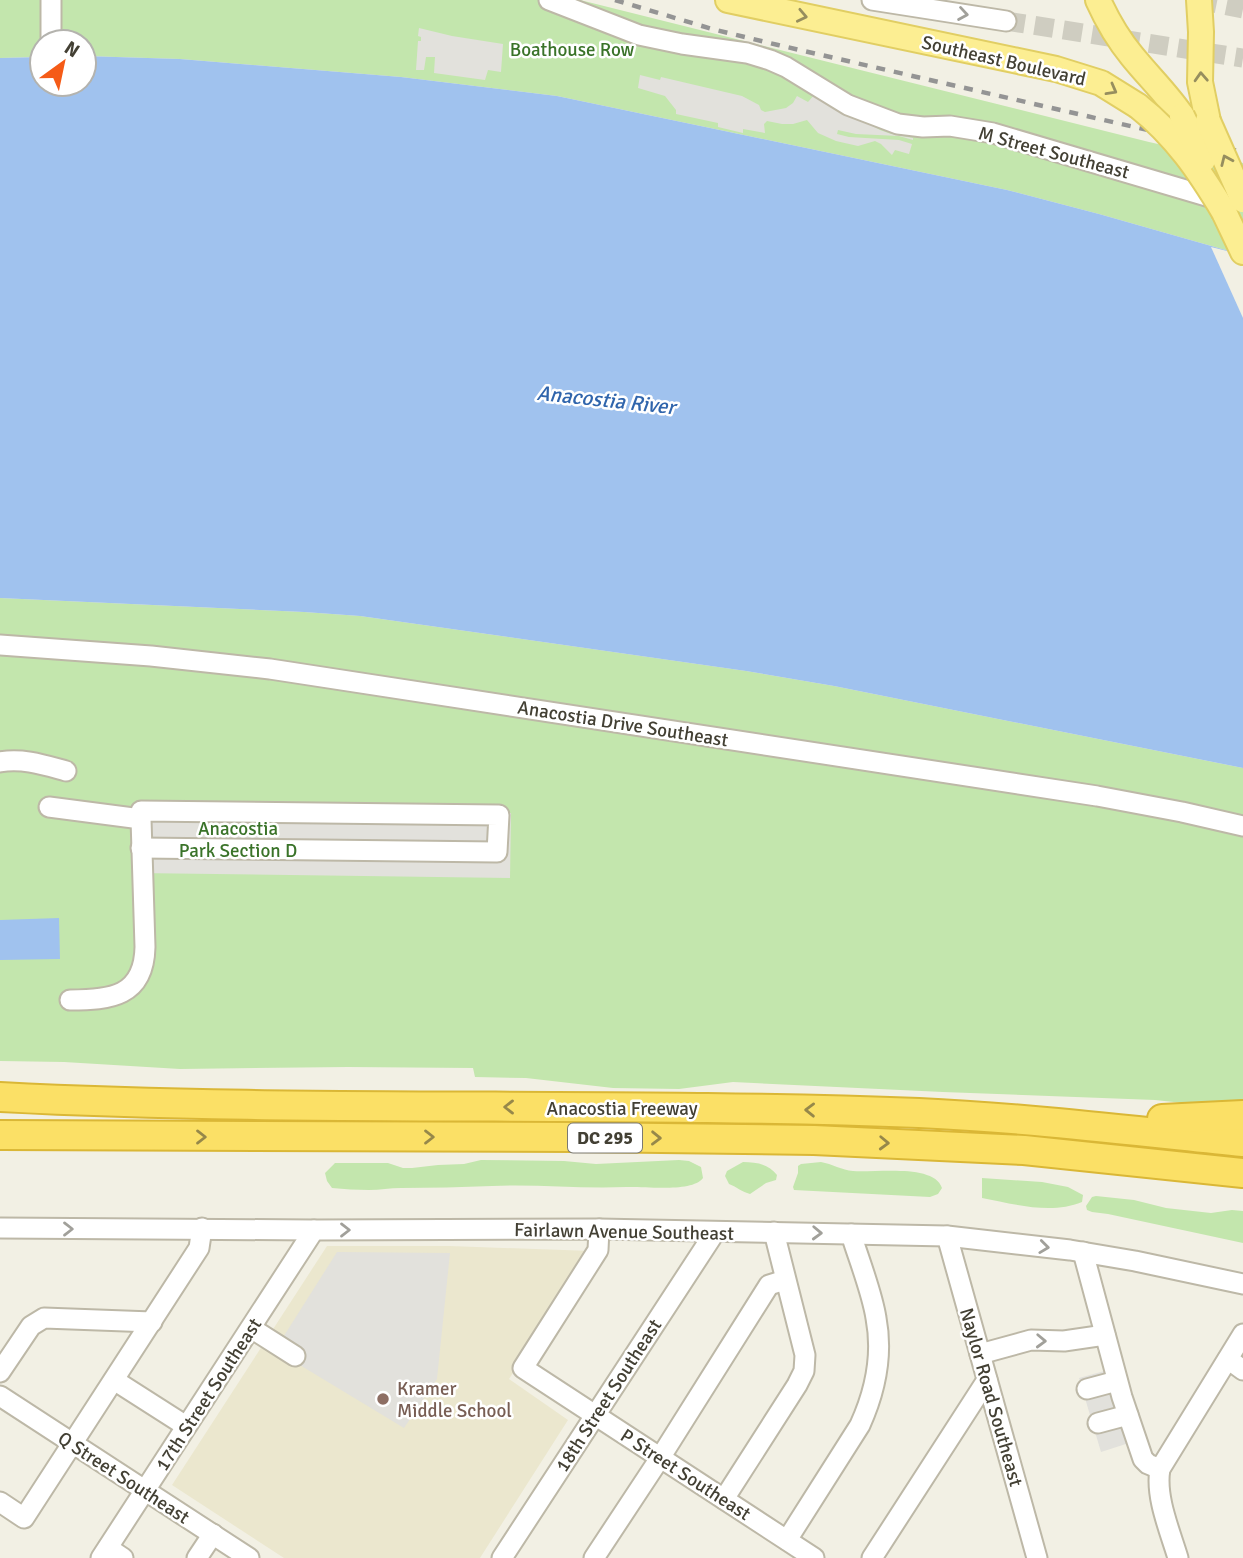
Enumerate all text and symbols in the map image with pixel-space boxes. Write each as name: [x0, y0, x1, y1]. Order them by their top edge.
one-way arrow: [958, 6, 969, 21]
one-way arrow: [796, 8, 808, 23]
north arrow: [28, 28, 98, 98]
street label: Southeast Boulevard: [919, 30, 1088, 92]
text: N: [60, 36, 84, 63]
park label: Boathouse Row: [510, 38, 635, 62]
one-way arrow: [1193, 71, 1208, 82]
one-way arrow: [1105, 82, 1117, 95]
street label: M Street Southeast: [976, 121, 1132, 185]
one-way arrow: [1220, 155, 1234, 168]
water label: Anacostia River: [536, 380, 680, 421]
street label: Anacostia Drive Southeast: [516, 695, 730, 753]
park label: Anacostia Park Section D: [179, 817, 297, 863]
street label: Anacostia Freeway: [546, 1097, 698, 1121]
one-way arrow: [503, 1099, 514, 1115]
one-way arrow: [804, 1102, 815, 1118]
road number: DC 295: [568, 1124, 642, 1153]
one-way arrow: [196, 1129, 207, 1145]
one-way arrow: [424, 1129, 434, 1145]
one-way arrow: [651, 1130, 662, 1146]
one-way arrow: [878, 1135, 889, 1150]
street label: Fairlawn Avenue Southeast: [514, 1218, 734, 1246]
one-way arrow: [63, 1221, 74, 1237]
one-way arrow: [340, 1222, 350, 1238]
one-way arrow: [812, 1225, 823, 1241]
one-way arrow: [1038, 1239, 1050, 1254]
street label: Naylor Road Southeast: [954, 1305, 1028, 1490]
street label: 17th Street Southeast: [150, 1313, 267, 1475]
street label: 18th Street Southeast: [550, 1314, 667, 1476]
one-way arrow: [1036, 1333, 1047, 1348]
place label: Kramer Middle School: [397, 1377, 512, 1423]
marker: Kramer Middle School: [375, 1391, 391, 1407]
street label: P Street Southeast: [616, 1424, 755, 1526]
street label: Q Street Southeast: [53, 1426, 194, 1530]

